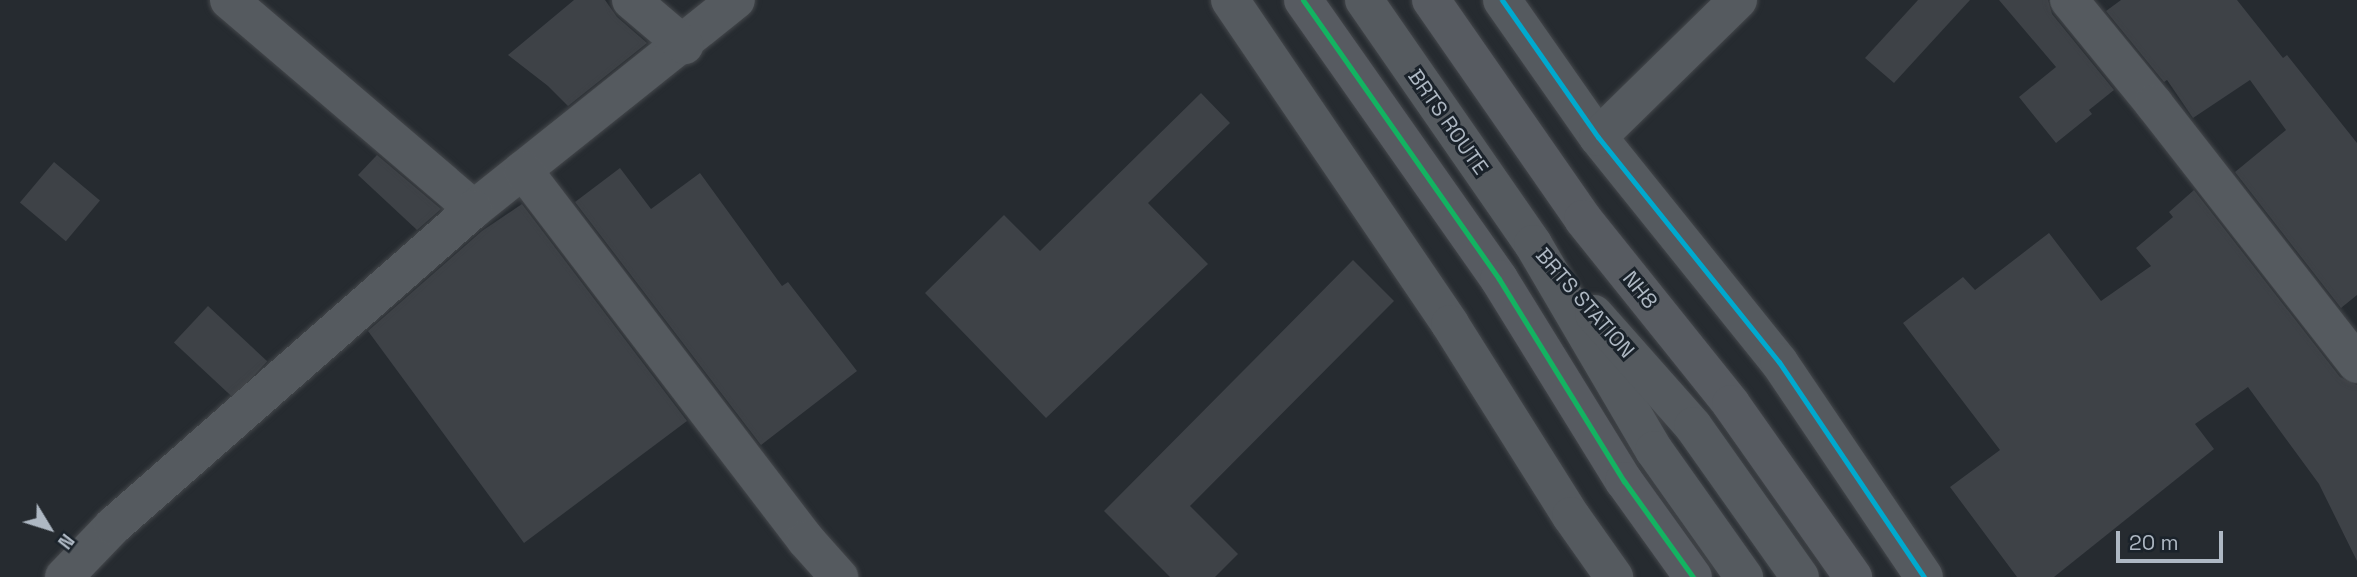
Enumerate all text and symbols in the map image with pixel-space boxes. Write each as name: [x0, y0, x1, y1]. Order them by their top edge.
street label: BRTS ROUTE: [1403, 65, 1493, 179]
street label: BRTS STATION: [1530, 243, 1640, 363]
street label: NH8: [1617, 266, 1663, 314]
north arrow: [14, 493, 84, 563]
scale bar: [2119, 518, 2226, 562]
text: N: [52, 529, 80, 554]
text: 20 m: [2129, 529, 2179, 556]

